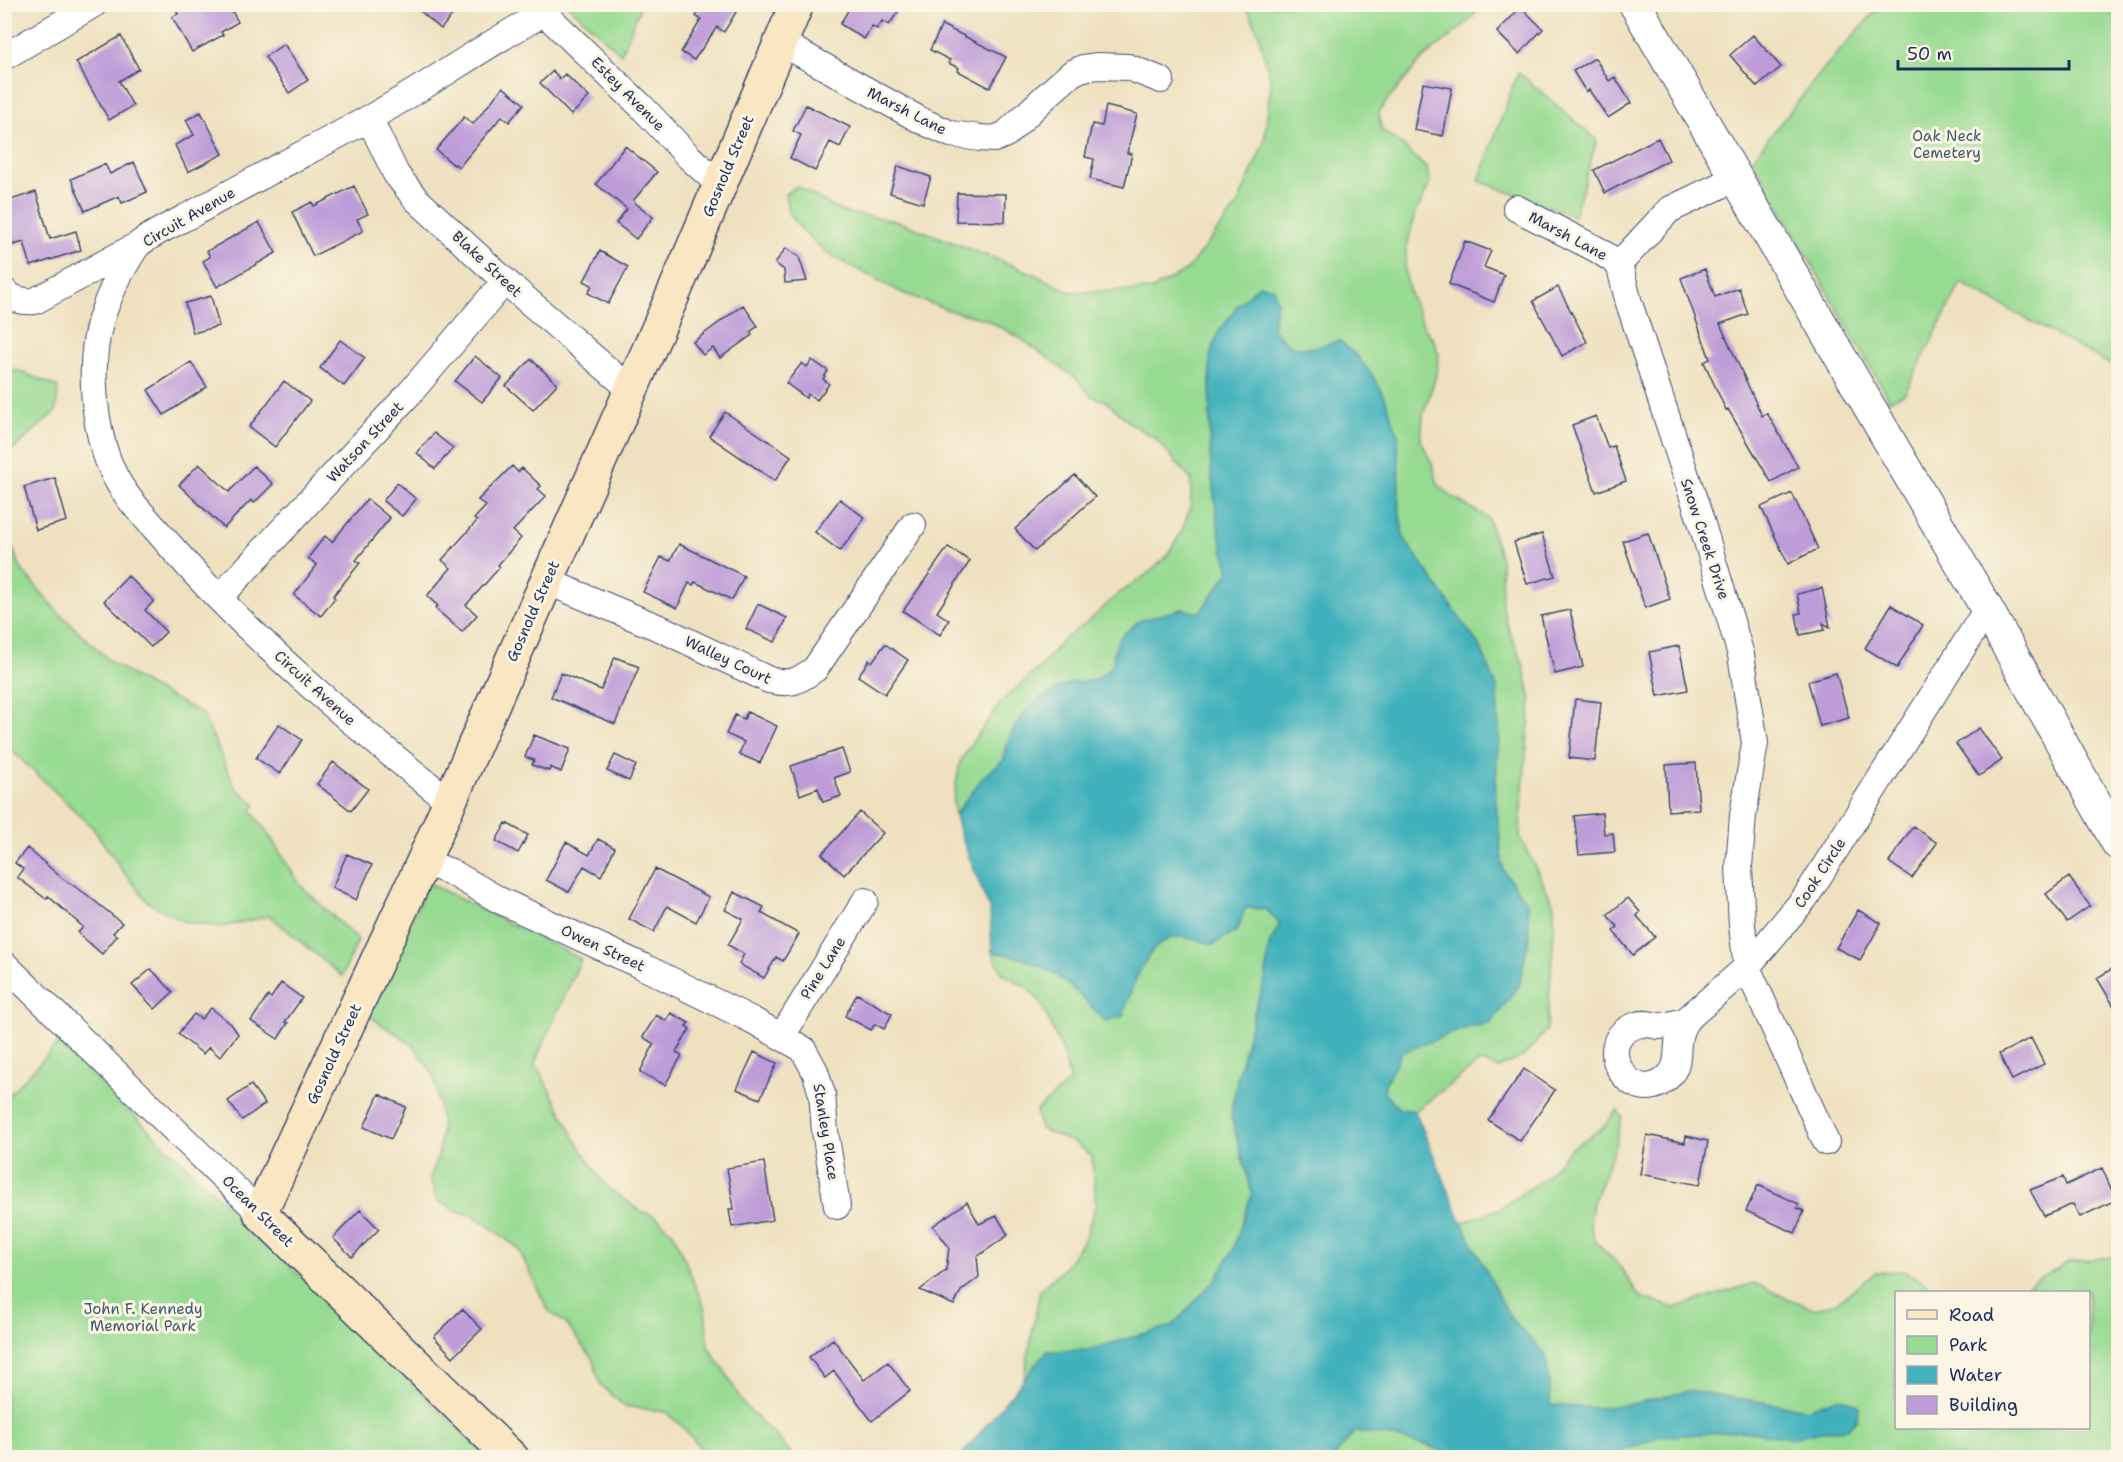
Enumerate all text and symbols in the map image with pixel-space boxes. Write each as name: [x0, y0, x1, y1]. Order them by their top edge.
scale bar: [1898, 33, 2069, 71]
text: 50 m: [1907, 42, 1952, 66]
street label: Estey Avenue: [587, 53, 669, 135]
street label: Marsh Lane: [864, 82, 950, 140]
street label: Gosnold Street: [698, 112, 758, 220]
park label: Oak Neck Cemetery: [1912, 126, 1982, 163]
street label: Circuit Avenue: [139, 182, 239, 252]
street label: Marsh Lane: [1525, 207, 1611, 265]
street label: Blake Street: [448, 226, 526, 302]
street label: Watson Street: [322, 397, 408, 487]
street label: Snow Creek Drive: [1676, 476, 1734, 602]
street label: Gosnold Street: [502, 557, 564, 665]
street label: Walley Court: [681, 631, 775, 689]
street label: Circuit Avenue: [270, 646, 360, 730]
street label: Cook Circle: [1790, 834, 1850, 912]
street label: Owen Street: [558, 920, 648, 976]
street label: Pine Lane: [796, 933, 850, 1003]
street label: Gosnold Street: [302, 1001, 366, 1107]
street label: Stanley Place: [808, 1082, 844, 1182]
street label: Ocean Street: [218, 1171, 298, 1251]
legend: [1895, 1291, 2090, 1429]
park label: John F. Kennedy Memorial Park: [83, 1299, 203, 1336]
text: Road: [1949, 1303, 1994, 1327]
text: Park: [1949, 1333, 1988, 1357]
text: Water: [1949, 1363, 2002, 1387]
text: Building: [1949, 1393, 2018, 1417]

